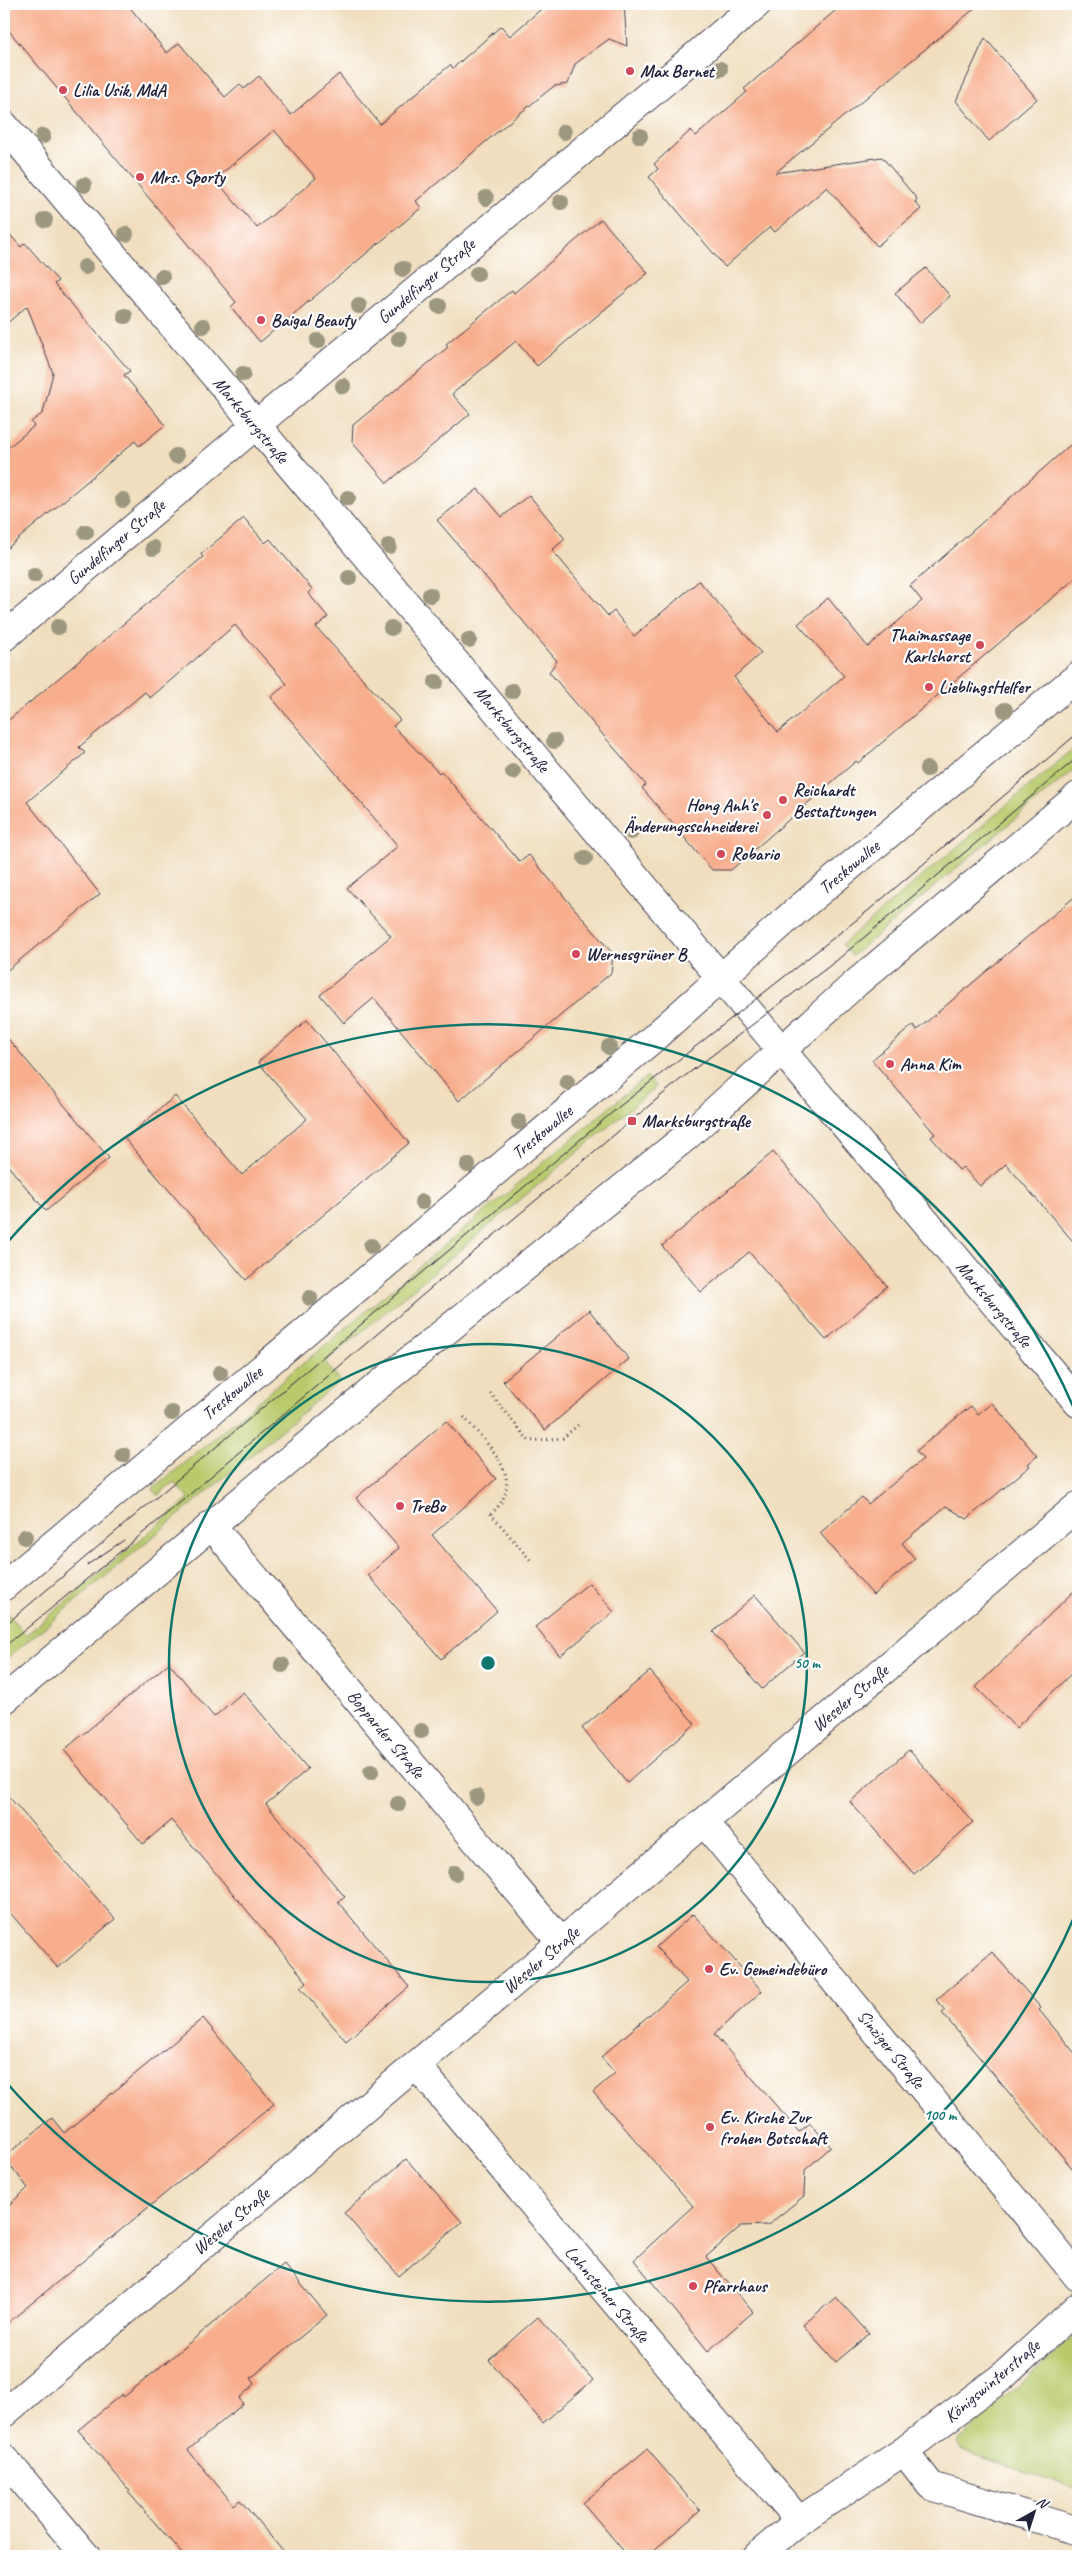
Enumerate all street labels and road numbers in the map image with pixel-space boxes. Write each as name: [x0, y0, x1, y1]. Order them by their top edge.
street label: Gundelfinger Straße: [372, 233, 480, 328]
street label: Marksburgstraße: [208, 372, 294, 469]
street label: Gundelfinger Straße: [62, 494, 170, 589]
street label: Marksburgstraße: [469, 681, 555, 778]
street label: Treskowallee: [814, 834, 885, 899]
street label: Treskowallee: [507, 1099, 578, 1164]
street label: Marksburgstraße: [951, 1256, 1037, 1353]
street label: Treskowallee: [197, 1360, 268, 1425]
street label: Weseler Straße: [807, 1659, 894, 1736]
street label: Bopparder Straße: [343, 1685, 430, 1784]
street label: Weseler Straße: [498, 1921, 585, 1998]
street label: Sinziger Straße: [853, 2005, 930, 2094]
street label: Weseler Straße: [188, 2182, 275, 2259]
street label: Lahnsteiner Straße: [560, 2241, 655, 2348]
street label: Königswinterstraße: [940, 2334, 1045, 2427]

